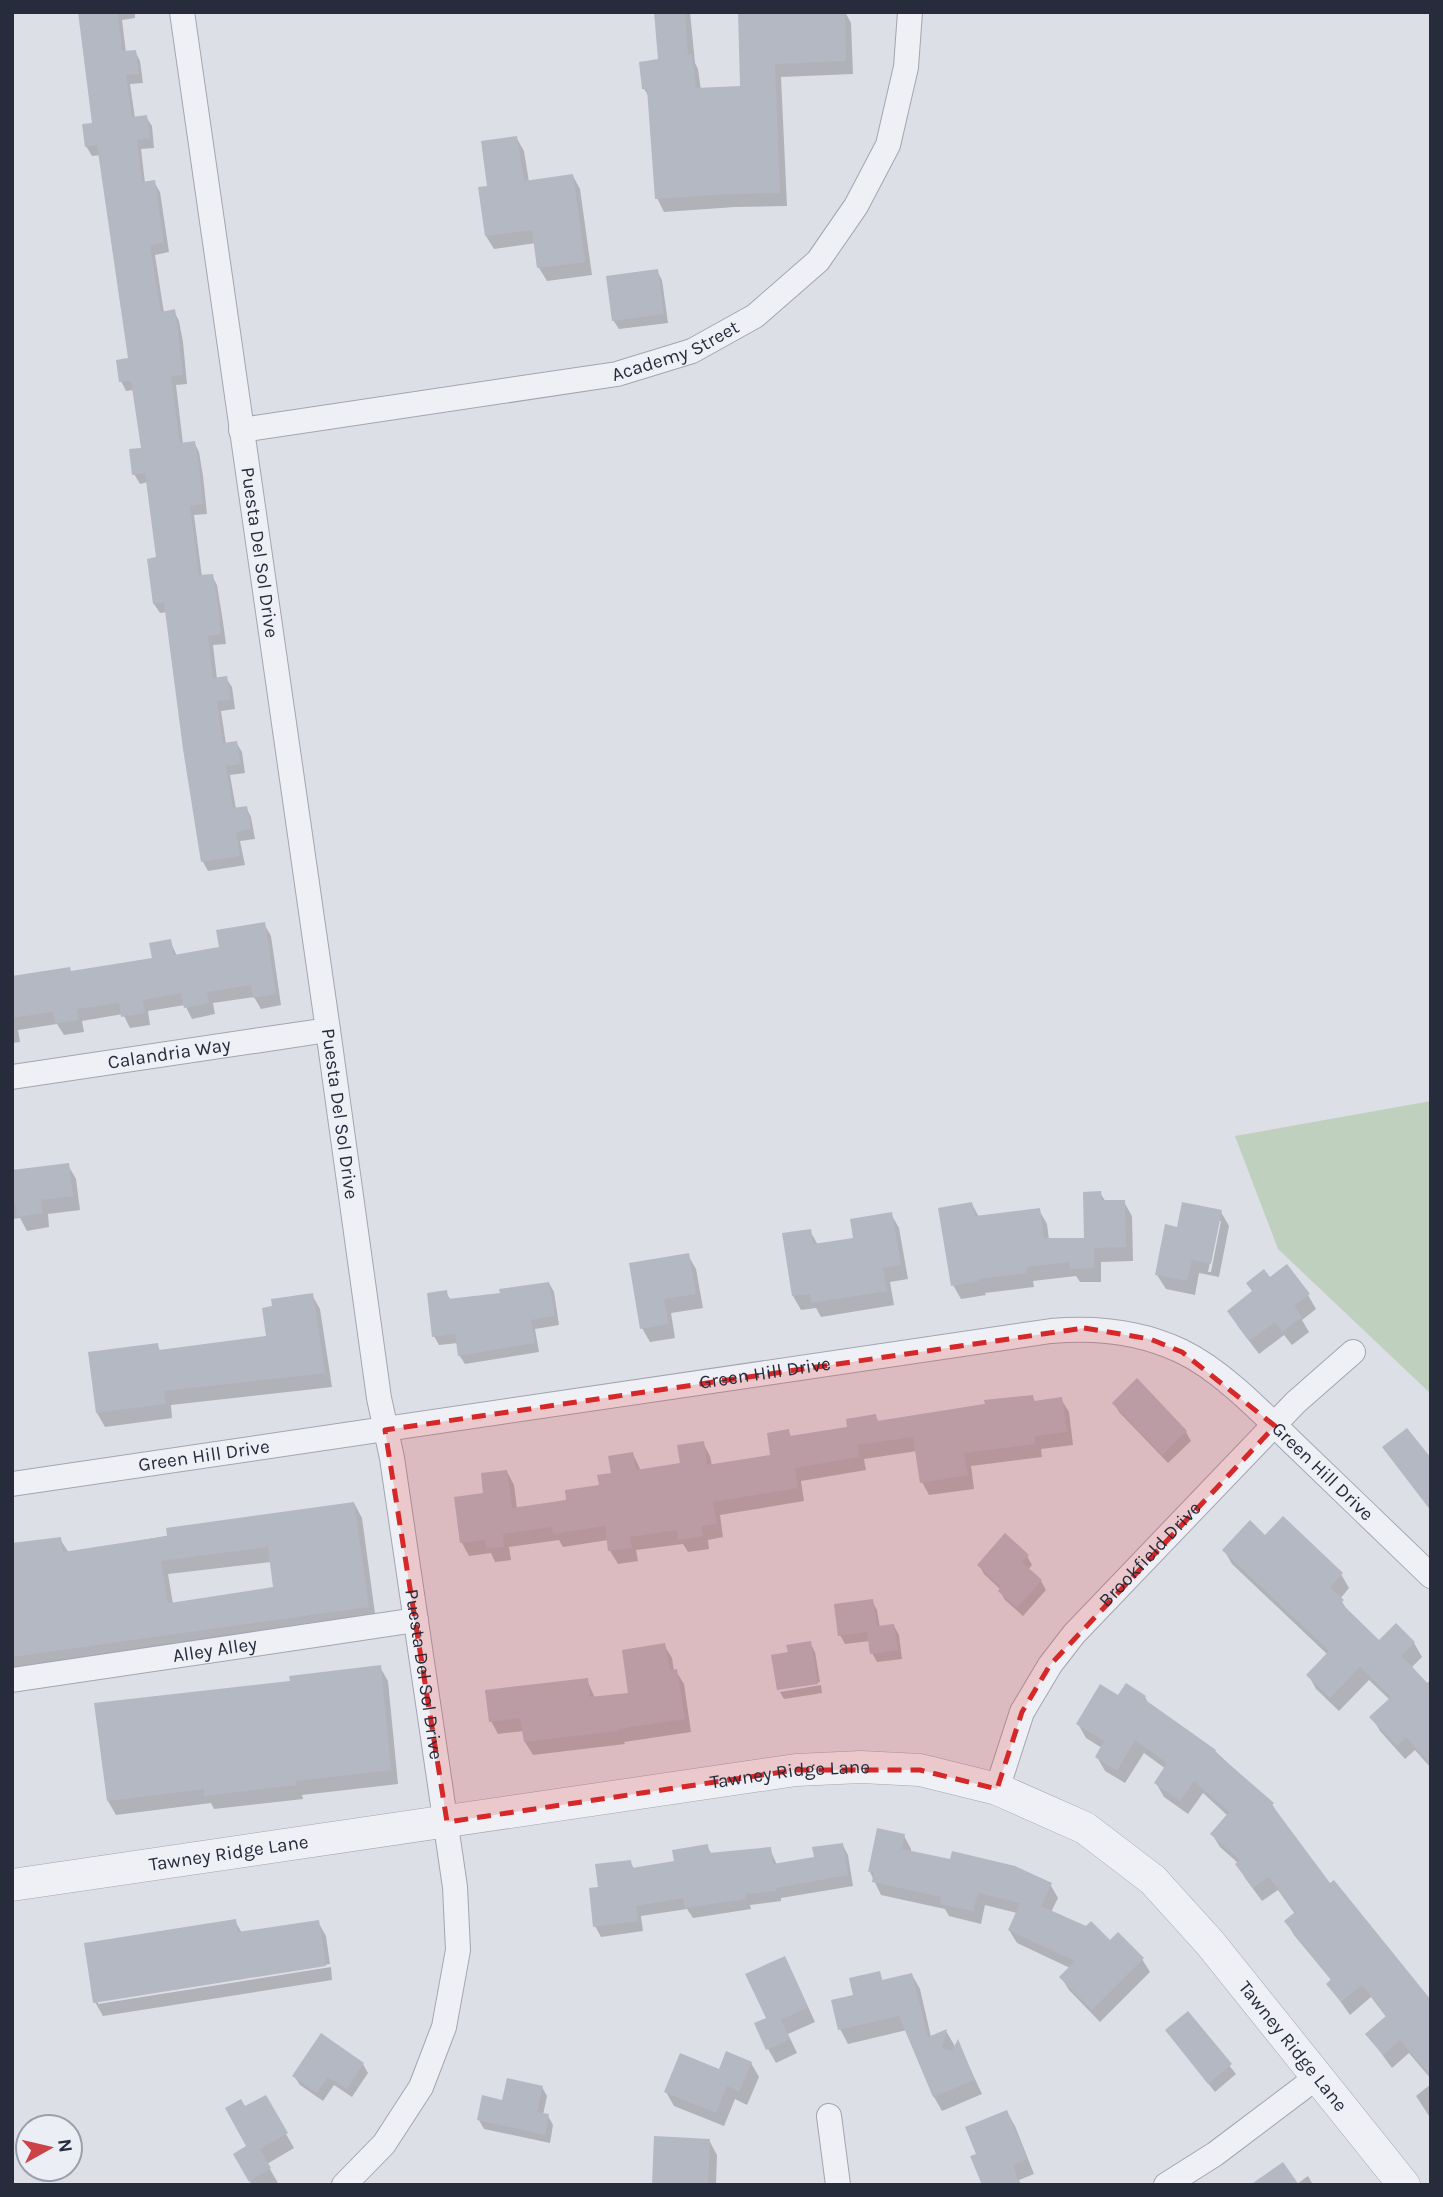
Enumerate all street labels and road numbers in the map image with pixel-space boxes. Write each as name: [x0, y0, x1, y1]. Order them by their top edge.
street label: Academy Street: [609, 316, 743, 386]
street label: Puesta Del Sol Drive: [236, 466, 283, 639]
street label: Puesta Del Sol Drive: [317, 1027, 362, 1201]
street label: Calandria Way: [106, 1034, 232, 1074]
street label: Green Hill Drive: [698, 1353, 832, 1394]
street label: Green Hill Drive: [1267, 1418, 1378, 1525]
street label: Green Hill Drive: [137, 1435, 271, 1476]
street label: Brookfield Drive: [1095, 1497, 1206, 1612]
street label: Puesta Del Sol Drive: [400, 1588, 447, 1761]
street label: Alley Alley: [171, 1633, 259, 1667]
street label: Tawney Ridge Lane: [708, 1756, 871, 1793]
street label: Tawney Ridge Lane: [147, 1831, 310, 1876]
street label: Tawney Ridge Lane: [1234, 1977, 1352, 2116]

